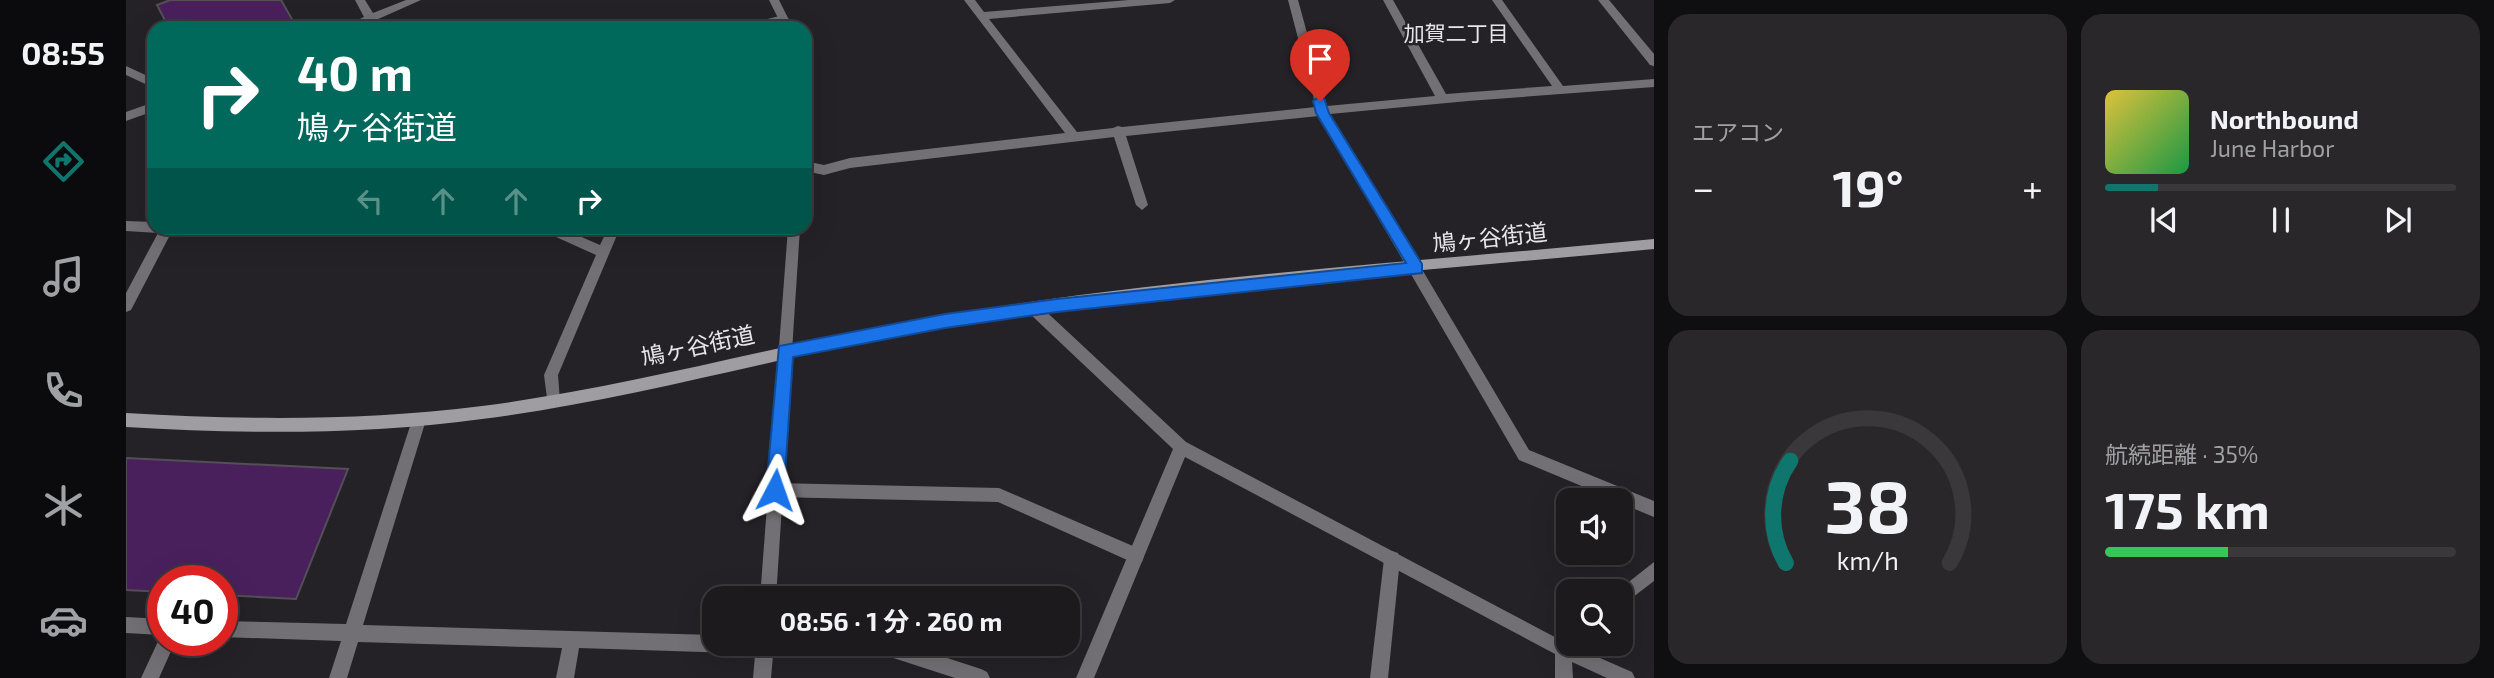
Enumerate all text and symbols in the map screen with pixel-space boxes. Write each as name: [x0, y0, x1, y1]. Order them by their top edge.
district label: 加賀二丁目: [1404, 20, 1509, 45]
pin: [1290, 29, 1350, 101]
text: 08:55: [21, 33, 105, 71]
icon: arrive: [1301, 40, 1339, 78]
text: 40 m: [297, 42, 413, 101]
icon: right: [182, 49, 273, 140]
text: Northbound: [2210, 103, 2359, 134]
text: 鳩ヶ谷街道: [297, 107, 457, 145]
text: エアコン: [1692, 118, 1784, 146]
text: June Harbor: [2210, 134, 2334, 162]
icon: directions: [39, 137, 88, 186]
text: 19°: [1833, 155, 1904, 217]
text: −: [1692, 164, 1714, 210]
text: +: [2022, 164, 2043, 210]
icon: left: [351, 182, 389, 220]
icon: ahead: [424, 182, 462, 220]
icon: ahead: [497, 182, 535, 220]
icon: right: [570, 182, 608, 220]
icon: previous: [2145, 201, 2183, 239]
icon: pause: [2262, 201, 2300, 239]
icon: next: [2379, 201, 2417, 239]
street label: 鳩ヶ谷街道: [1431, 217, 1549, 257]
icon: music: [39, 252, 88, 301]
street label: 鳩ヶ谷街道: [639, 319, 757, 371]
icon: phone: [39, 366, 88, 415]
text: 航続距離 · 35%: [2105, 440, 2258, 468]
position arrow: [738, 453, 812, 527]
text: 38: [1824, 460, 1911, 548]
text: 175 km: [2105, 477, 2270, 539]
icon: climate: [39, 481, 88, 530]
map controls: [1556, 488, 1633, 656]
button: sound: [1556, 488, 1633, 565]
text: km/h: [1836, 545, 1899, 575]
speed limit sign: 40: [147, 565, 238, 656]
button: search: [1556, 579, 1633, 656]
icon: car: [39, 596, 88, 645]
text: 08:56 · 1 分 · 260 m: [780, 605, 1002, 636]

